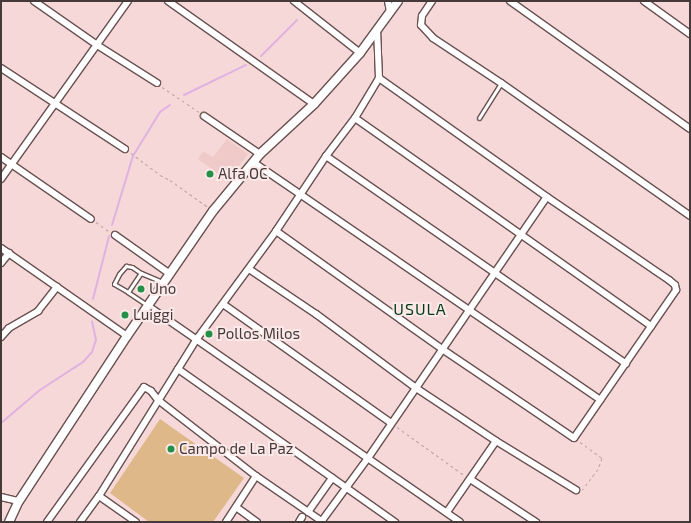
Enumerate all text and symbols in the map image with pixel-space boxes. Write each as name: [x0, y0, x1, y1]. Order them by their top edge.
place label: Alfa OC: [218, 165, 268, 183]
marker: Alfa OC: [205, 169, 215, 179]
place label: Uno: [149, 280, 176, 298]
marker: Uno: [136, 284, 146, 294]
district label: USULA: [393, 299, 447, 319]
place label: Luiggi: [133, 306, 173, 324]
marker: Luiggi: [120, 310, 130, 320]
place label: Pollos Milos: [217, 325, 300, 343]
marker: Pollos Milos: [204, 329, 214, 339]
place label: Campo de La Paz: [179, 440, 293, 458]
marker: Campo de La Paz: [166, 444, 176, 454]

